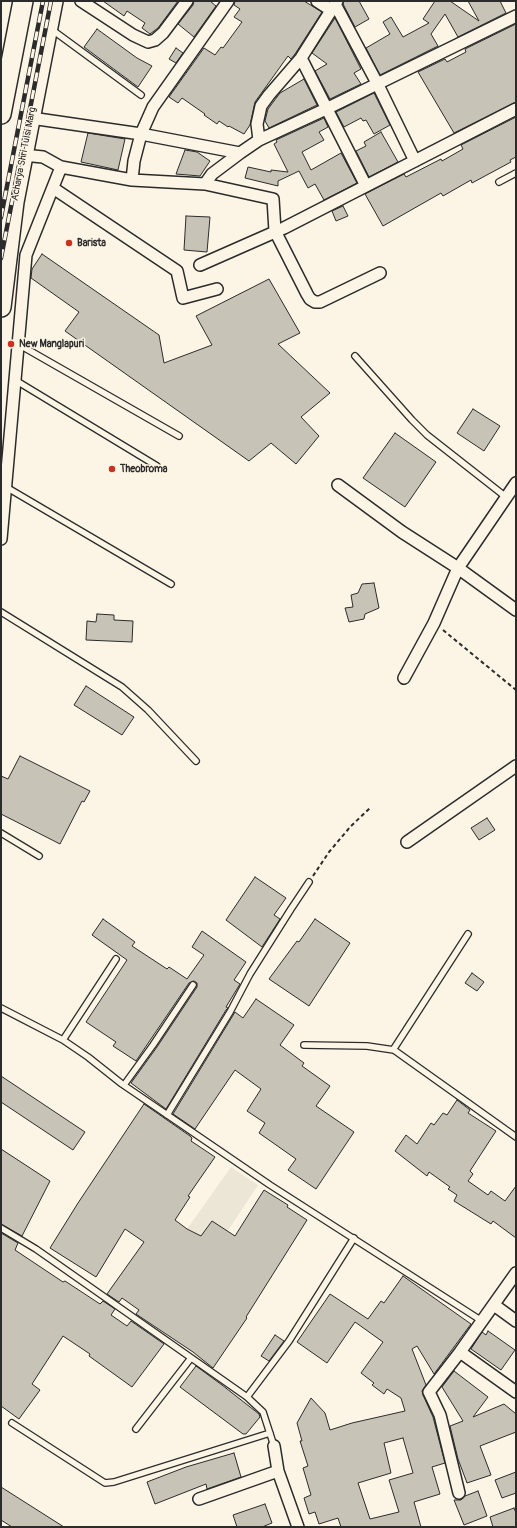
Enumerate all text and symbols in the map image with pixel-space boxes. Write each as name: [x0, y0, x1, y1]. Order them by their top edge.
street label: Acharya Shri Tulsi Marg: [9, 106, 39, 202]
place label: Barista: [77, 237, 106, 249]
marker: Barista: [64, 238, 74, 248]
place label: New Manglapuri: [19, 338, 84, 350]
marker: New Manglapuri: [6, 339, 16, 349]
place label: Theobroma: [120, 463, 167, 475]
marker: Theobroma: [107, 464, 117, 474]

